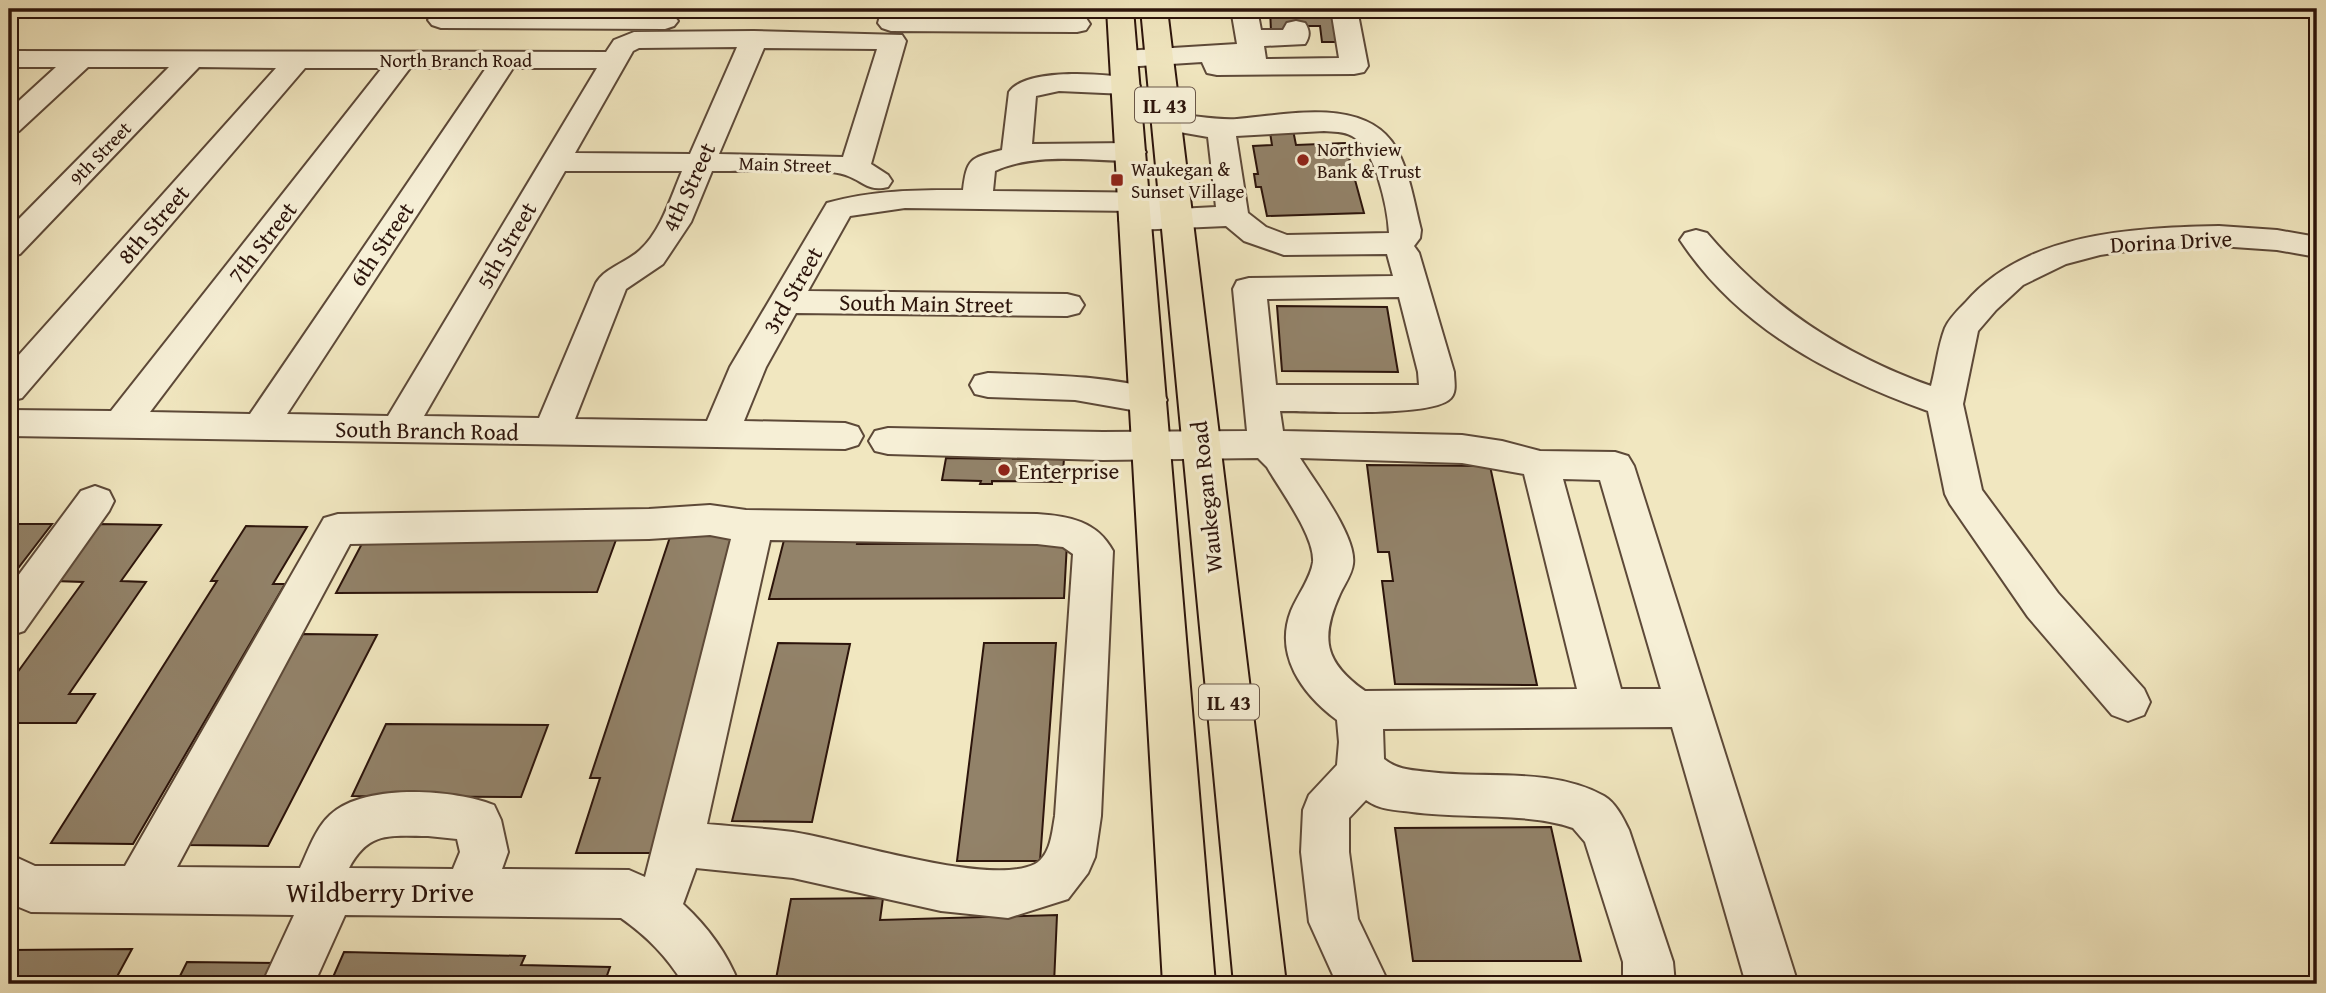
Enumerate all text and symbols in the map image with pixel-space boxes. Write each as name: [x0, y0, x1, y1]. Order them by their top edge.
street label: North Branch Road: [380, 46, 533, 74]
road number: IL 43: [1135, 88, 1195, 122]
street label: 9th Street: [63, 115, 138, 191]
place label: Northview Bank & Trust: [1317, 135, 1422, 185]
street label: 4th Street: [653, 137, 723, 237]
street label: Main Street: [738, 148, 832, 180]
marker: Northview Bank & Trust: [1295, 152, 1311, 168]
place label: Waukegan & Sunset Village: [1131, 155, 1244, 205]
marker: Waukegan & Sunset Village: [1109, 172, 1125, 188]
street label: 8th Street: [109, 177, 197, 271]
street label: 7th Street: [220, 194, 304, 290]
street label: 6th Street: [341, 195, 421, 293]
street label: 5th Street: [468, 195, 544, 295]
street label: Dorina Drive: [2109, 221, 2233, 261]
street label: 3rd Street: [754, 240, 830, 340]
street label: South Main Street: [839, 285, 1013, 321]
street label: South Branch Road: [335, 412, 520, 448]
street label: Waukegan Road: [1182, 419, 1230, 575]
place label: Enterprise: [1018, 454, 1119, 487]
marker: Enterprise: [996, 462, 1012, 478]
road number: IL 43: [1199, 684, 1259, 720]
street label: Wildberry Drive: [286, 871, 474, 912]

